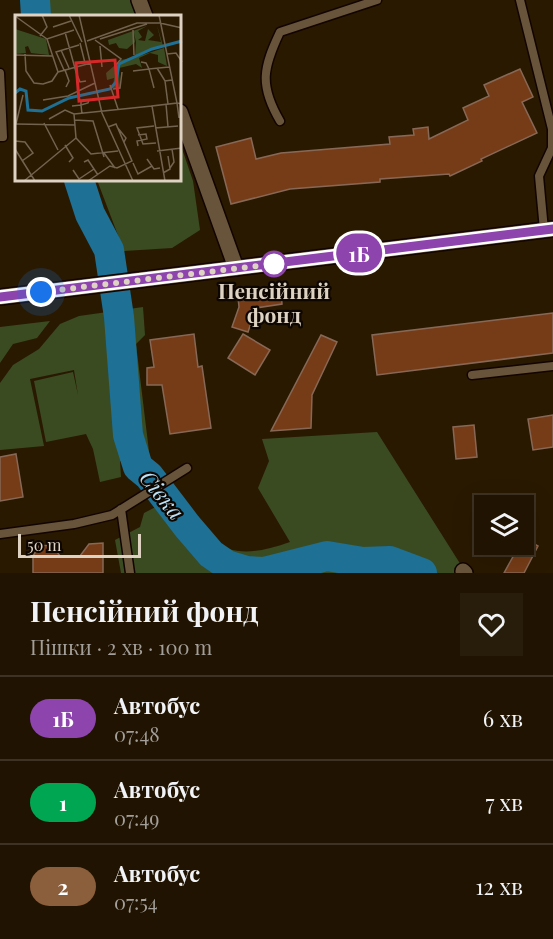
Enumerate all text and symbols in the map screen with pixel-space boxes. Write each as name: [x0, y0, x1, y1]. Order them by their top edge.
inset map: [15, 15, 182, 182]
line badge: 1Б: [332, 234, 386, 272]
text: 1Б: [348, 239, 370, 267]
marker: Пенсійний фонд: [261, 251, 287, 277]
place label: Пенсійний фонд: [218, 276, 330, 328]
your location: [26, 277, 56, 307]
water label: Сівка: [134, 463, 192, 525]
map controls: [474, 495, 534, 555]
button: layers: [474, 495, 534, 555]
scale bar: [18, 531, 141, 558]
text: 50 m: [27, 534, 61, 555]
text: Пенсійний фонд: [30, 592, 259, 629]
button: heart: [460, 593, 523, 656]
text: Пішки · 2 хв · 100 m: [30, 633, 212, 660]
text: Автобус: [114, 690, 200, 720]
text: 6 хв: [483, 703, 523, 733]
text: 1Б: [52, 704, 74, 732]
text: 07:48: [114, 720, 160, 747]
text: Автобус: [114, 774, 200, 804]
text: 7 хв: [485, 787, 523, 817]
text: 1: [59, 788, 67, 816]
text: 07:49: [114, 804, 160, 831]
text: Автобус: [114, 858, 200, 888]
text: 12 хв: [475, 871, 523, 901]
text: 2: [58, 872, 68, 900]
text: 07:54: [114, 888, 158, 915]

